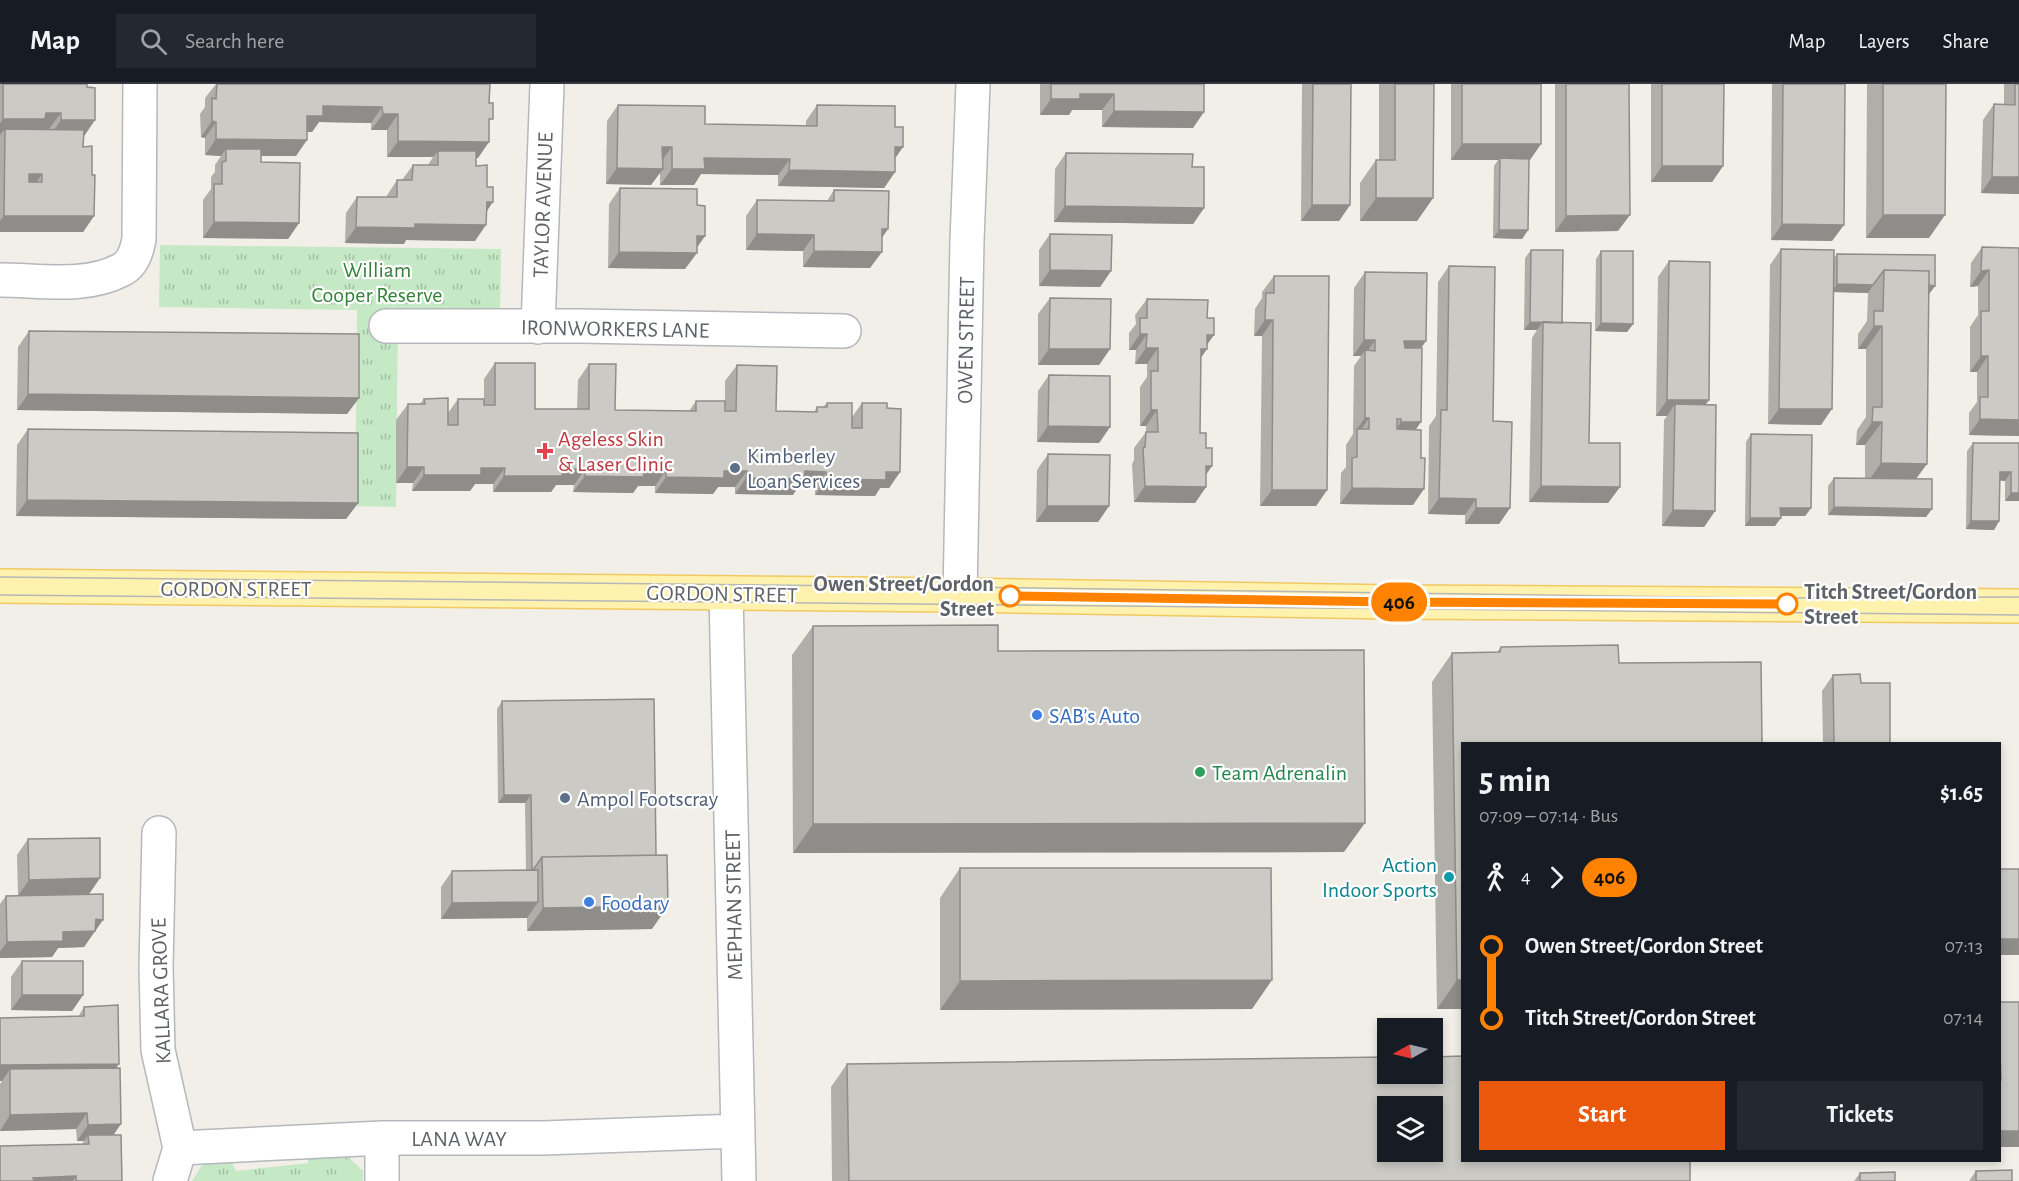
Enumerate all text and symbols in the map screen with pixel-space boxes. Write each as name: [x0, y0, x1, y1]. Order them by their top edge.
search box: [116, 14, 536, 68]
icon: search: [137, 25, 170, 58]
text: Map: [30, 27, 80, 55]
text: Search here: [185, 30, 284, 52]
text: Map: [1789, 31, 1825, 52]
text: Layers: [1858, 31, 1909, 52]
text: Share: [1942, 31, 1989, 52]
street label: TAYLOR AVENUE: [529, 131, 557, 278]
park label: William Cooper Reserve: [311, 259, 443, 306]
street label: OWEN STREET: [954, 276, 978, 404]
street label: IRONWORKERS LANE: [521, 316, 710, 342]
place label: Ageless Skin & Laser Clinic: [558, 428, 673, 475]
marker: Ageless Skin & Laser Clinic: [536, 442, 554, 460]
place label: Kimberley Loan Services: [747, 445, 860, 492]
marker: Kimberley Loan Services: [728, 461, 742, 475]
place label: Owen Street/Gordon Street: [814, 573, 995, 620]
street label: GORDON STREET: [160, 578, 312, 600]
place label: Titch Street/Gordon Street: [1804, 581, 1977, 628]
street label: GORDON STREET: [646, 582, 798, 606]
line badge: 406: [1364, 582, 1434, 622]
marker: Owen Street/Gordon Street: [999, 585, 1021, 607]
text: 406: [1383, 592, 1415, 613]
marker: Titch Street/Gordon Street: [1776, 593, 1798, 615]
place label: SAB’s Auto: [1049, 705, 1140, 727]
marker: SAB’s Auto: [1030, 708, 1044, 722]
place label: Team Adrenalin: [1212, 762, 1347, 784]
marker: Team Adrenalin: [1193, 765, 1207, 779]
text: 5 min: [1479, 765, 1551, 798]
text: $1.65: [1940, 782, 1983, 804]
place label: Ampol Footscray: [577, 788, 719, 810]
marker: Ampol Footscray: [558, 791, 572, 805]
text: 07:09 – 07:14 · Bus: [1479, 806, 1618, 826]
street label: MEPHAN STREET: [722, 829, 746, 981]
place label: Action Indoor Sports: [1322, 854, 1437, 901]
icon: walk: [1479, 861, 1512, 894]
icon: forward: [1540, 861, 1573, 894]
text: 4: [1521, 867, 1531, 887]
text: 406: [1594, 867, 1625, 888]
marker: Action Indoor Sports: [1442, 870, 1456, 884]
place label: Foodary: [601, 892, 670, 914]
marker: Foodary: [582, 895, 596, 909]
street label: KALLARA GROVE: [147, 917, 175, 1064]
text: Owen Street/Gordon Street: [1525, 935, 1763, 957]
text: 07:13: [1944, 936, 1983, 956]
text: Titch Street/Gordon Street: [1525, 1007, 1756, 1029]
text: 07:14: [1943, 1008, 1983, 1028]
north arrow: [1377, 1018, 1443, 1084]
map controls: [1377, 1018, 1443, 1162]
button: Start: [1479, 1081, 1725, 1150]
button: Tickets: [1737, 1081, 1983, 1150]
button: layers: [1377, 1096, 1443, 1162]
street label: LANA WAY: [411, 1128, 507, 1150]

